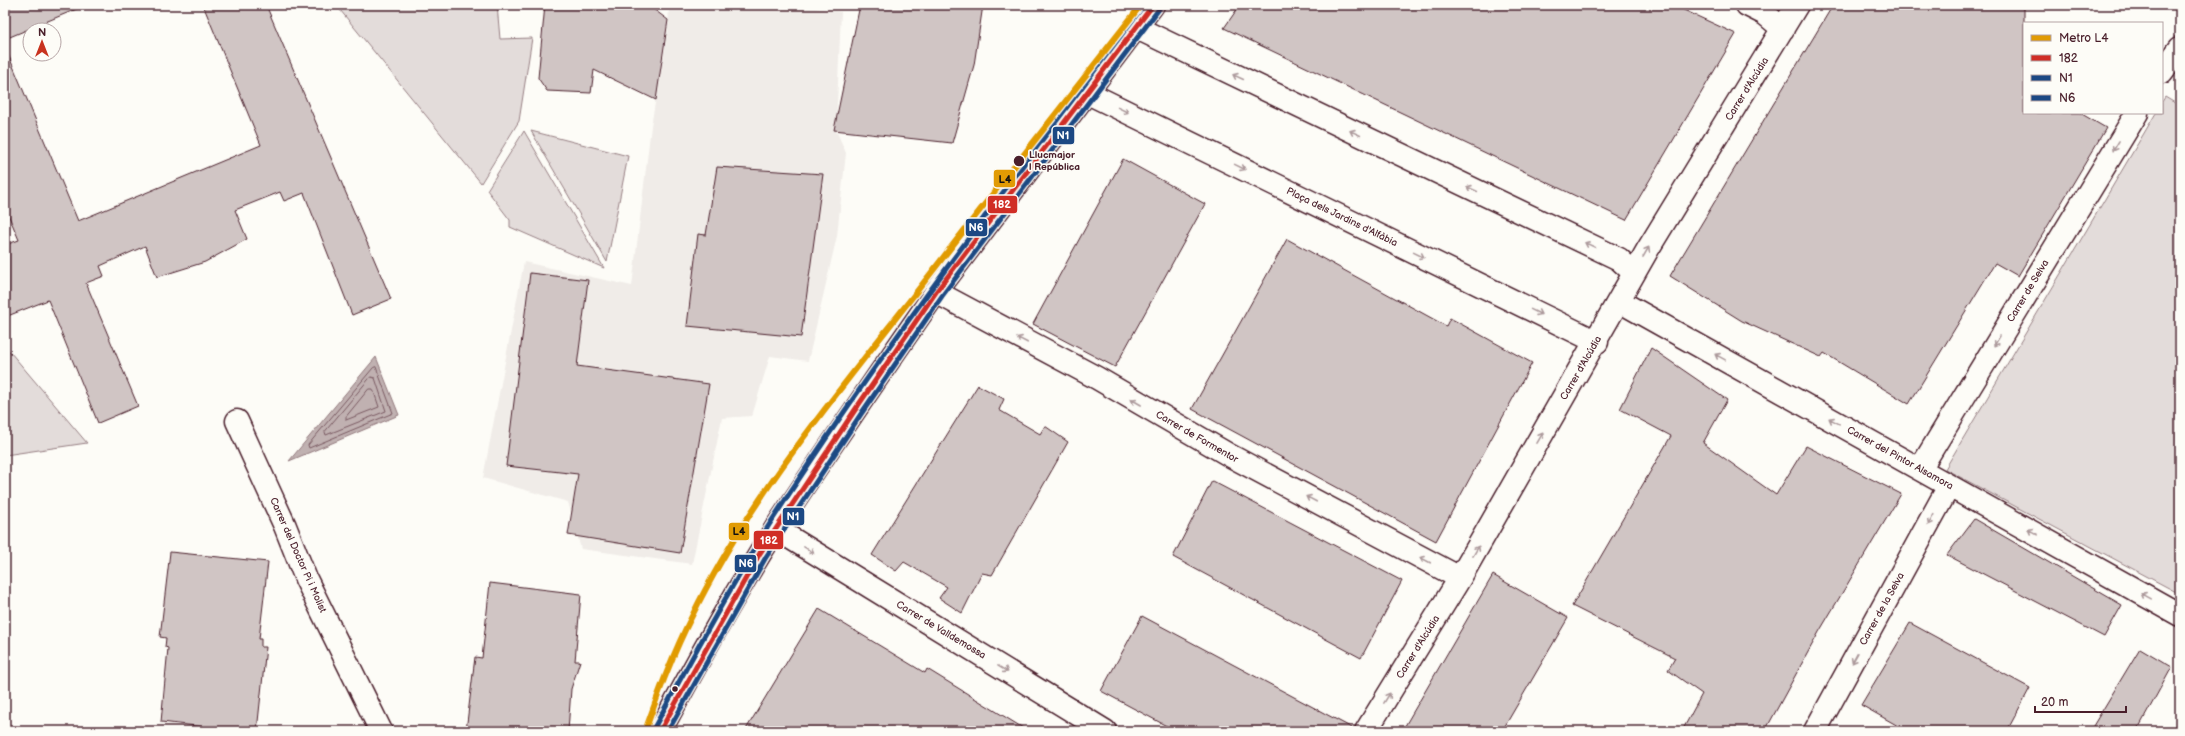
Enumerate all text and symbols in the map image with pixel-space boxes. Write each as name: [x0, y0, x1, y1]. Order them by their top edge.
north arrow: [22, 22, 62, 62]
legend: [2023, 22, 2163, 114]
text: N: [38, 26, 46, 39]
text: Metro L4: [2059, 31, 2109, 46]
text: 182: [2059, 51, 2078, 66]
street label: Carrer d'Alcúdia: [1723, 55, 1771, 123]
text: N1: [2059, 71, 2073, 86]
one-way arrow: [1232, 73, 1244, 80]
text: N6: [2059, 91, 2075, 106]
one-way arrow: [1117, 107, 1129, 114]
line badge: N1: [1052, 126, 1075, 145]
text: N1: [1057, 129, 1069, 142]
one-way arrow: [1349, 129, 1361, 136]
one-way arrow: [2112, 140, 2120, 152]
place label: Llucmajor | República: [1029, 149, 1080, 173]
marker: Llucmajor | República: [1012, 154, 1026, 168]
one-way arrow: [1233, 164, 1245, 171]
line badge: L4: [993, 169, 1016, 188]
text: L4: [999, 173, 1012, 186]
street label: Plaça dels Jardins d'Alfàbia: [1285, 185, 1400, 249]
one-way arrow: [1467, 185, 1479, 192]
line badge: 182: [987, 195, 1018, 214]
text: 182: [993, 198, 1011, 211]
line badge: N6: [965, 218, 988, 237]
text: N6: [969, 221, 984, 234]
one-way arrow: [1584, 241, 1596, 248]
one-way arrow: [1643, 246, 1651, 258]
one-way arrow: [1413, 252, 1425, 259]
street label: Carrer de Selva: [2005, 257, 2052, 324]
one-way arrow: [1530, 309, 1542, 316]
street label: Carrer d'Alcúdia: [1558, 333, 1604, 402]
one-way arrow: [1016, 335, 1028, 343]
one-way arrow: [1993, 335, 2001, 347]
one-way arrow: [1715, 353, 1727, 361]
one-way arrow: [1130, 397, 1142, 405]
street label: Carrer de Formentor: [1154, 408, 1241, 466]
one-way arrow: [1828, 416, 1840, 424]
street label: Carrer del Pintor Alsamora: [1845, 424, 1956, 492]
one-way arrow: [1537, 432, 1545, 444]
one-way arrow: [1305, 495, 1317, 502]
street label: Carrer del Doctor Pi i Molist: [267, 496, 329, 614]
line badge: N1: [782, 507, 805, 526]
text: N1: [787, 510, 799, 523]
one-way arrow: [1927, 514, 1934, 526]
line badge: L4: [728, 522, 750, 541]
text: L4: [733, 525, 746, 538]
one-way arrow: [2027, 528, 2039, 536]
line badge: 182: [753, 530, 784, 550]
text: 182: [760, 534, 778, 547]
one-way arrow: [1472, 545, 1480, 557]
one-way arrow: [803, 546, 815, 554]
line badge: N6: [734, 554, 757, 573]
one-way arrow: [1419, 556, 1431, 564]
text: N6: [739, 557, 754, 570]
street label: Carrer de la Selva: [1857, 570, 1907, 647]
one-way arrow: [2140, 591, 2152, 599]
street label: Carrer de Valldemossa: [894, 598, 988, 662]
street label: Carrer d'Alcúdia: [1394, 613, 1442, 681]
one-way arrow: [1850, 652, 1858, 664]
one-way arrow: [997, 665, 1009, 673]
unlabelled marker: [670, 684, 680, 694]
scale bar: [2035, 688, 2126, 714]
one-way arrow: [1383, 693, 1391, 704]
text: 20 m: [2041, 695, 2068, 710]

